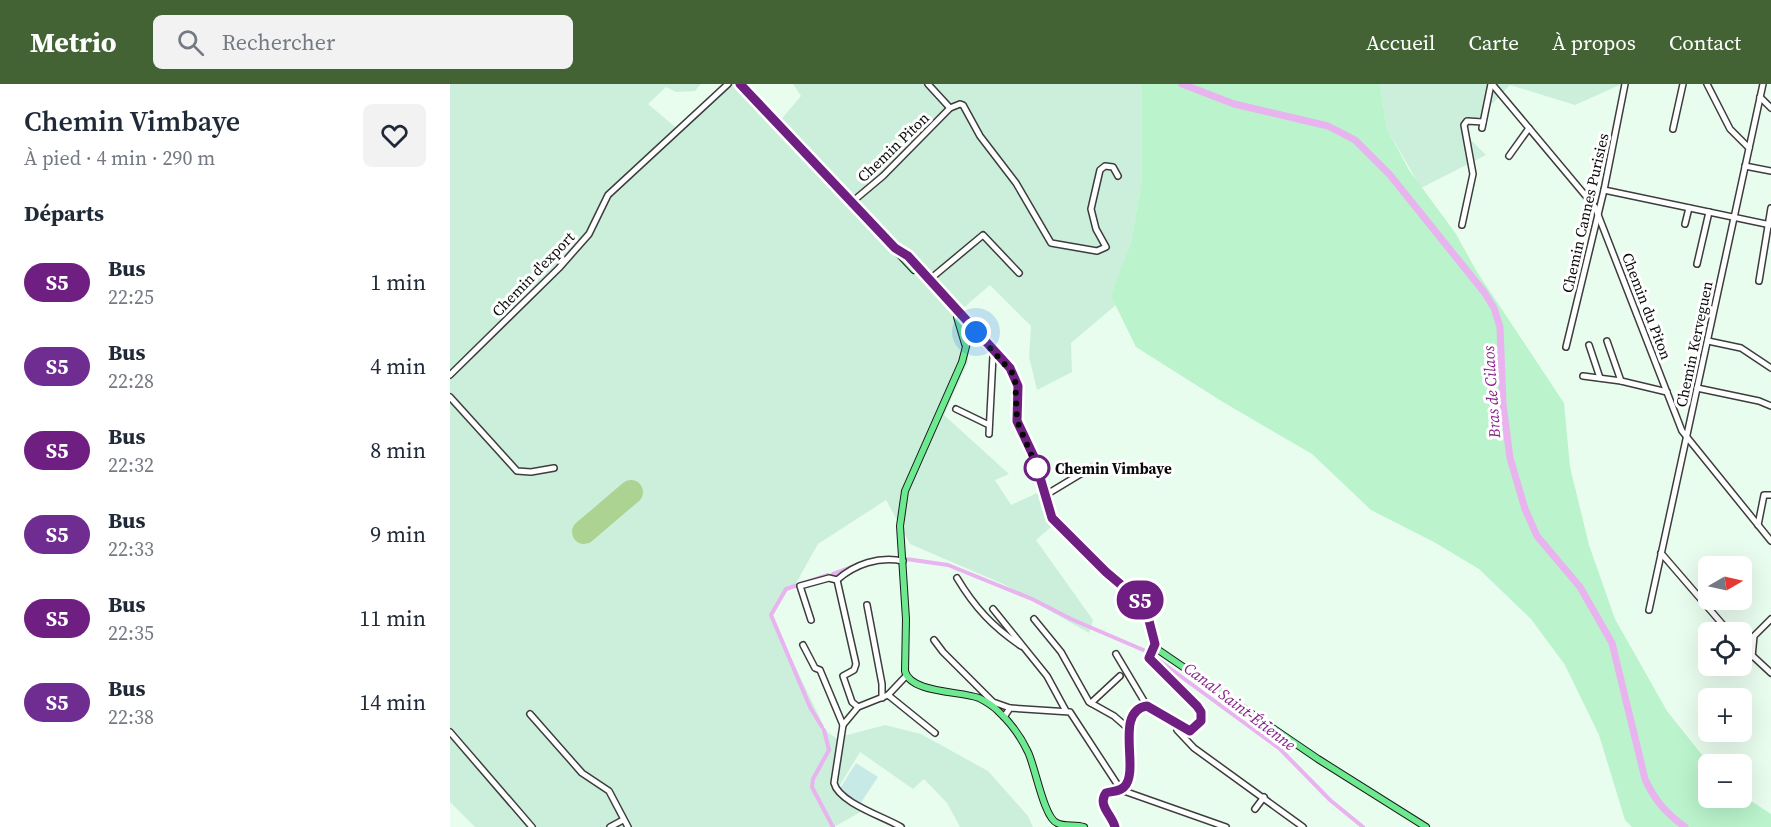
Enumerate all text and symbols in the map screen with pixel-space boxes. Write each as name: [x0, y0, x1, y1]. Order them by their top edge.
search box: [153, 15, 573, 69]
text: Metrio: [30, 23, 117, 61]
icon: search: [174, 26, 207, 59]
text: Rechercher: [222, 27, 335, 57]
text: Accueil: [1366, 28, 1435, 57]
text: Carte: [1468, 28, 1519, 57]
text: À propos: [1552, 28, 1636, 57]
text: Contact: [1669, 28, 1741, 57]
text: Chemin Vimbaye: [24, 102, 240, 140]
button: heart: [363, 104, 426, 167]
street label: Chemin Piton: [852, 107, 934, 187]
street label: Chemin Cannes Purisies: [1556, 131, 1614, 295]
text: À pied · 4 min · 290 m: [24, 144, 215, 172]
text: Départs: [24, 198, 104, 228]
street label: Chemin d'export: [487, 227, 579, 321]
street label: Chemin du Piton: [1617, 250, 1677, 362]
text: Bus: [108, 253, 145, 283]
text: 1 min: [370, 267, 426, 297]
text: S5: [46, 268, 68, 297]
street label: Chemin Kerveguen: [1670, 279, 1718, 409]
text: 22:25: [108, 283, 154, 311]
your location: [961, 317, 991, 347]
text: Bus: [108, 337, 145, 367]
water label: Bras de Cilaos: [1477, 345, 1505, 440]
text: 4 min: [370, 351, 426, 381]
text: S5: [46, 352, 68, 381]
text: 22:28: [108, 367, 154, 395]
text: Bus: [108, 421, 145, 451]
text: 8 min: [370, 435, 426, 465]
text: S5: [46, 436, 68, 465]
text: 22:32: [108, 451, 154, 479]
marker: Chemin Vimbaye: [1024, 455, 1050, 481]
place label: Chemin Vimbaye: [1055, 458, 1172, 479]
text: Bus: [108, 505, 145, 535]
text: 9 min: [370, 519, 426, 549]
text: S5: [46, 520, 68, 549]
text: 22:33: [108, 535, 154, 563]
north arrow: [1698, 556, 1752, 610]
map controls: [1698, 556, 1752, 808]
line badge: S5: [1113, 580, 1167, 620]
text: S5: [1129, 586, 1151, 615]
text: Bus: [108, 589, 145, 619]
text: 11 min: [359, 603, 426, 633]
text: S5: [46, 604, 68, 633]
text: 22:35: [108, 619, 154, 647]
button: locate: [1698, 622, 1752, 676]
water label: Canal Saint-Étienne: [1180, 657, 1301, 755]
text: Bus: [108, 673, 145, 703]
text: 14 min: [359, 687, 426, 717]
text: S5: [46, 688, 68, 717]
button: +: [1698, 688, 1752, 742]
text: 22:38: [108, 703, 154, 731]
button: −: [1698, 754, 1752, 808]

